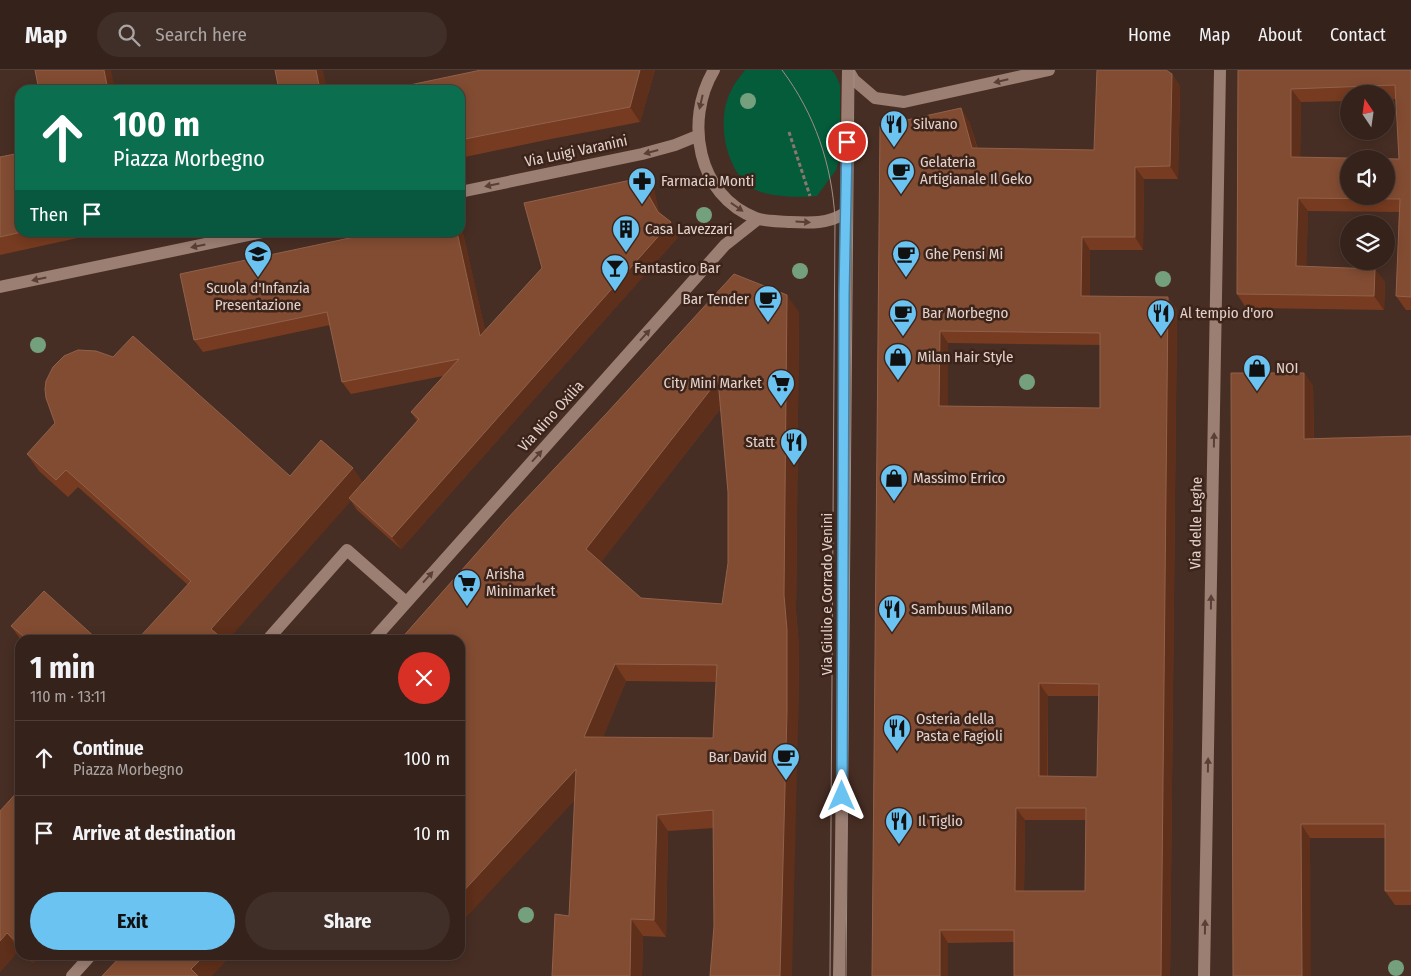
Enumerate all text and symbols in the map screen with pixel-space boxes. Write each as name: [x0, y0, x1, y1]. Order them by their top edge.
search box: [97, 12, 447, 57]
text: Map: [25, 21, 67, 49]
icon: search: [115, 21, 143, 49]
text: Search here: [155, 23, 247, 46]
text: Home: [1128, 24, 1171, 46]
text: Map: [1199, 24, 1230, 46]
text: About: [1258, 24, 1302, 46]
text: Contact: [1330, 24, 1386, 46]
one-way arrow: [993, 77, 1009, 85]
north arrow: [1340, 85, 1395, 140]
map controls: [1340, 85, 1395, 270]
one-way arrow: [697, 94, 705, 109]
text: 100 m: [113, 103, 200, 145]
icon: ahead: [30, 105, 95, 170]
restaurant icon: Silvano: [879, 109, 909, 148]
place label: Silvano: [913, 115, 958, 133]
pin: [826, 121, 868, 163]
icon: arrive: [833, 128, 861, 156]
street label: Via Luigi Varanini: [523, 131, 629, 171]
text: Piazza Morbegno: [113, 145, 265, 172]
one-way arrow: [644, 148, 659, 156]
button: sound: [1340, 150, 1395, 205]
place label: Gelateria Artigianale Il Geko: [920, 153, 1032, 188]
cafe icon: Gelateria Artigianale Il Geko: [886, 156, 916, 195]
pharmacy icon: Farmacia Monti: [627, 166, 657, 205]
place label: Farmacia Monti: [661, 172, 754, 190]
one-way arrow: [485, 181, 500, 189]
icon: arrive: [78, 200, 106, 228]
one-way arrow: [730, 202, 744, 212]
text: Then: [30, 203, 68, 226]
building icon: Casa Lavezzari: [611, 214, 641, 253]
button: layers: [1340, 215, 1395, 270]
one-way arrow: [795, 219, 811, 227]
place label: Casa Lavezzari: [645, 220, 733, 238]
school or university icon: Scuola d'Infanzia Presentazione: [243, 239, 273, 278]
cafe icon: Ghe Pensi Mi: [891, 239, 921, 278]
one-way arrow: [191, 242, 206, 250]
place label: Ghe Pensi Mi: [925, 245, 1003, 263]
bar icon: Fantastico Bar: [600, 253, 630, 292]
place label: Fantastico Bar: [634, 259, 721, 277]
one-way arrow: [31, 275, 47, 283]
place label: Scuola d'Infanzia Presentazione: [206, 279, 310, 314]
cafe icon: Bar Tender: [753, 284, 783, 323]
place label: Bar Tender: [683, 290, 750, 308]
cafe icon: Bar Morbegno: [888, 298, 918, 337]
restaurant icon: Al tempio d'oro: [1146, 298, 1176, 337]
place label: Bar Morbegno: [922, 304, 1008, 322]
place label: Al tempio d'oro: [1180, 304, 1274, 322]
one-way arrow: [639, 330, 651, 342]
shop icon: Milan Hair Style: [883, 342, 913, 381]
place label: Milan Hair Style: [917, 348, 1013, 366]
shop icon: NOI: [1242, 353, 1272, 392]
place label: NOI: [1276, 359, 1298, 377]
supermarket icon: City Mini Market: [766, 368, 796, 407]
place label: City Mini Market: [663, 374, 762, 392]
street label: Via Nino Oxilia: [514, 377, 588, 455]
restaurant icon: Statt: [779, 427, 809, 466]
one-way arrow: [1210, 432, 1218, 448]
place label: Statt: [746, 433, 775, 451]
one-way arrow: [531, 450, 542, 463]
shop icon: Massimo Errico: [879, 463, 909, 502]
place label: Massimo Errico: [913, 469, 1006, 487]
street label: Via delle Leghe: [1186, 477, 1206, 569]
street label: Via Giulio e Corrado Venini: [818, 513, 836, 675]
place label: Arisha Minimarket: [486, 565, 556, 600]
supermarket icon: Arisha Minimarket: [452, 568, 482, 607]
one-way arrow: [422, 572, 434, 584]
restaurant icon: Sambuus Milano: [877, 594, 907, 633]
one-way arrow: [1207, 594, 1215, 610]
place label: Sambuus Milano: [911, 600, 1013, 618]
text: 1 min: [30, 650, 95, 686]
button: close: [398, 652, 450, 704]
text: 110 m · 13:11: [30, 687, 106, 706]
place label: Osteria della Pasta e Fagioli: [916, 710, 1003, 745]
restaurant icon: Osteria della Pasta e Fagioli: [882, 713, 912, 752]
text: Continue: [73, 737, 144, 760]
cafe icon: Bar David: [771, 742, 801, 781]
icon: ahead: [30, 744, 58, 772]
text: 100 m: [404, 747, 450, 770]
place label: Bar David: [708, 748, 767, 766]
one-way arrow: [1204, 757, 1212, 773]
text: Piazza Morbegno: [73, 760, 183, 779]
position arrow: [815, 769, 867, 821]
restaurant icon: Il Tiglio: [884, 806, 914, 845]
place label: Il Tiglio: [918, 812, 963, 830]
icon: arrive: [30, 819, 58, 847]
text: Arrive at destination: [73, 822, 236, 845]
text: 10 m: [414, 822, 450, 845]
button: Exit: [30, 892, 235, 950]
button: Share: [245, 892, 450, 950]
one-way arrow: [1201, 919, 1209, 935]

